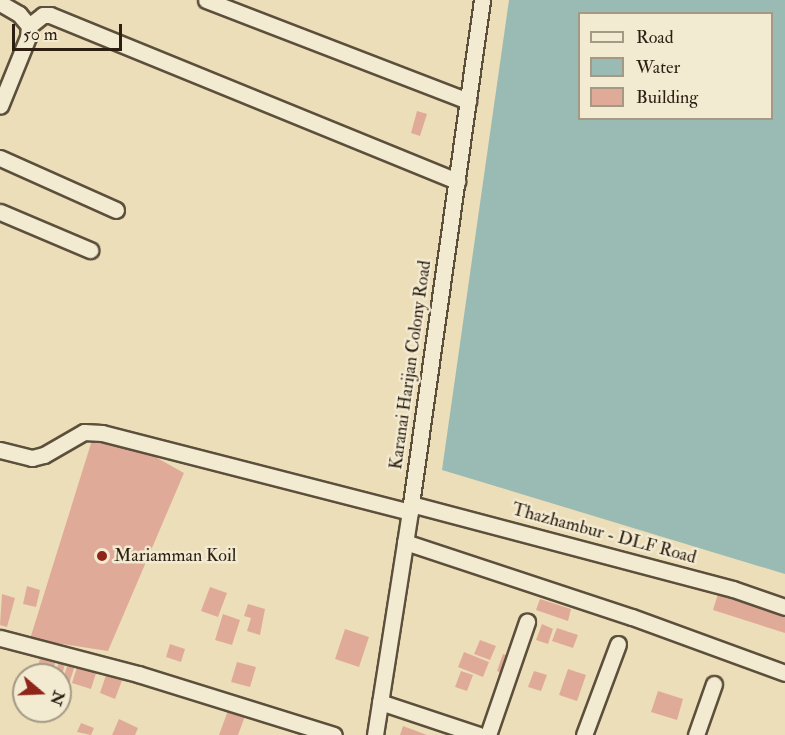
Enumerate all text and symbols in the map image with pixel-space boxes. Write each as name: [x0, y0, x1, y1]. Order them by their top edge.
scale bar: [15, 12, 124, 50]
legend: [578, 12, 773, 120]
text: 50 m: [23, 23, 58, 46]
text: Road: [636, 26, 674, 49]
text: Water: [636, 56, 680, 79]
text: Building: [636, 86, 698, 109]
street label: Karanai Harijan Colony Road: [386, 259, 436, 471]
street label: Thazhambur - DLF Road: [510, 499, 698, 569]
place label: Mariamman Koil: [114, 545, 236, 567]
marker: Mariamman Koil: [95, 549, 109, 563]
north arrow: [12, 663, 72, 723]
text: N: [45, 688, 69, 708]

